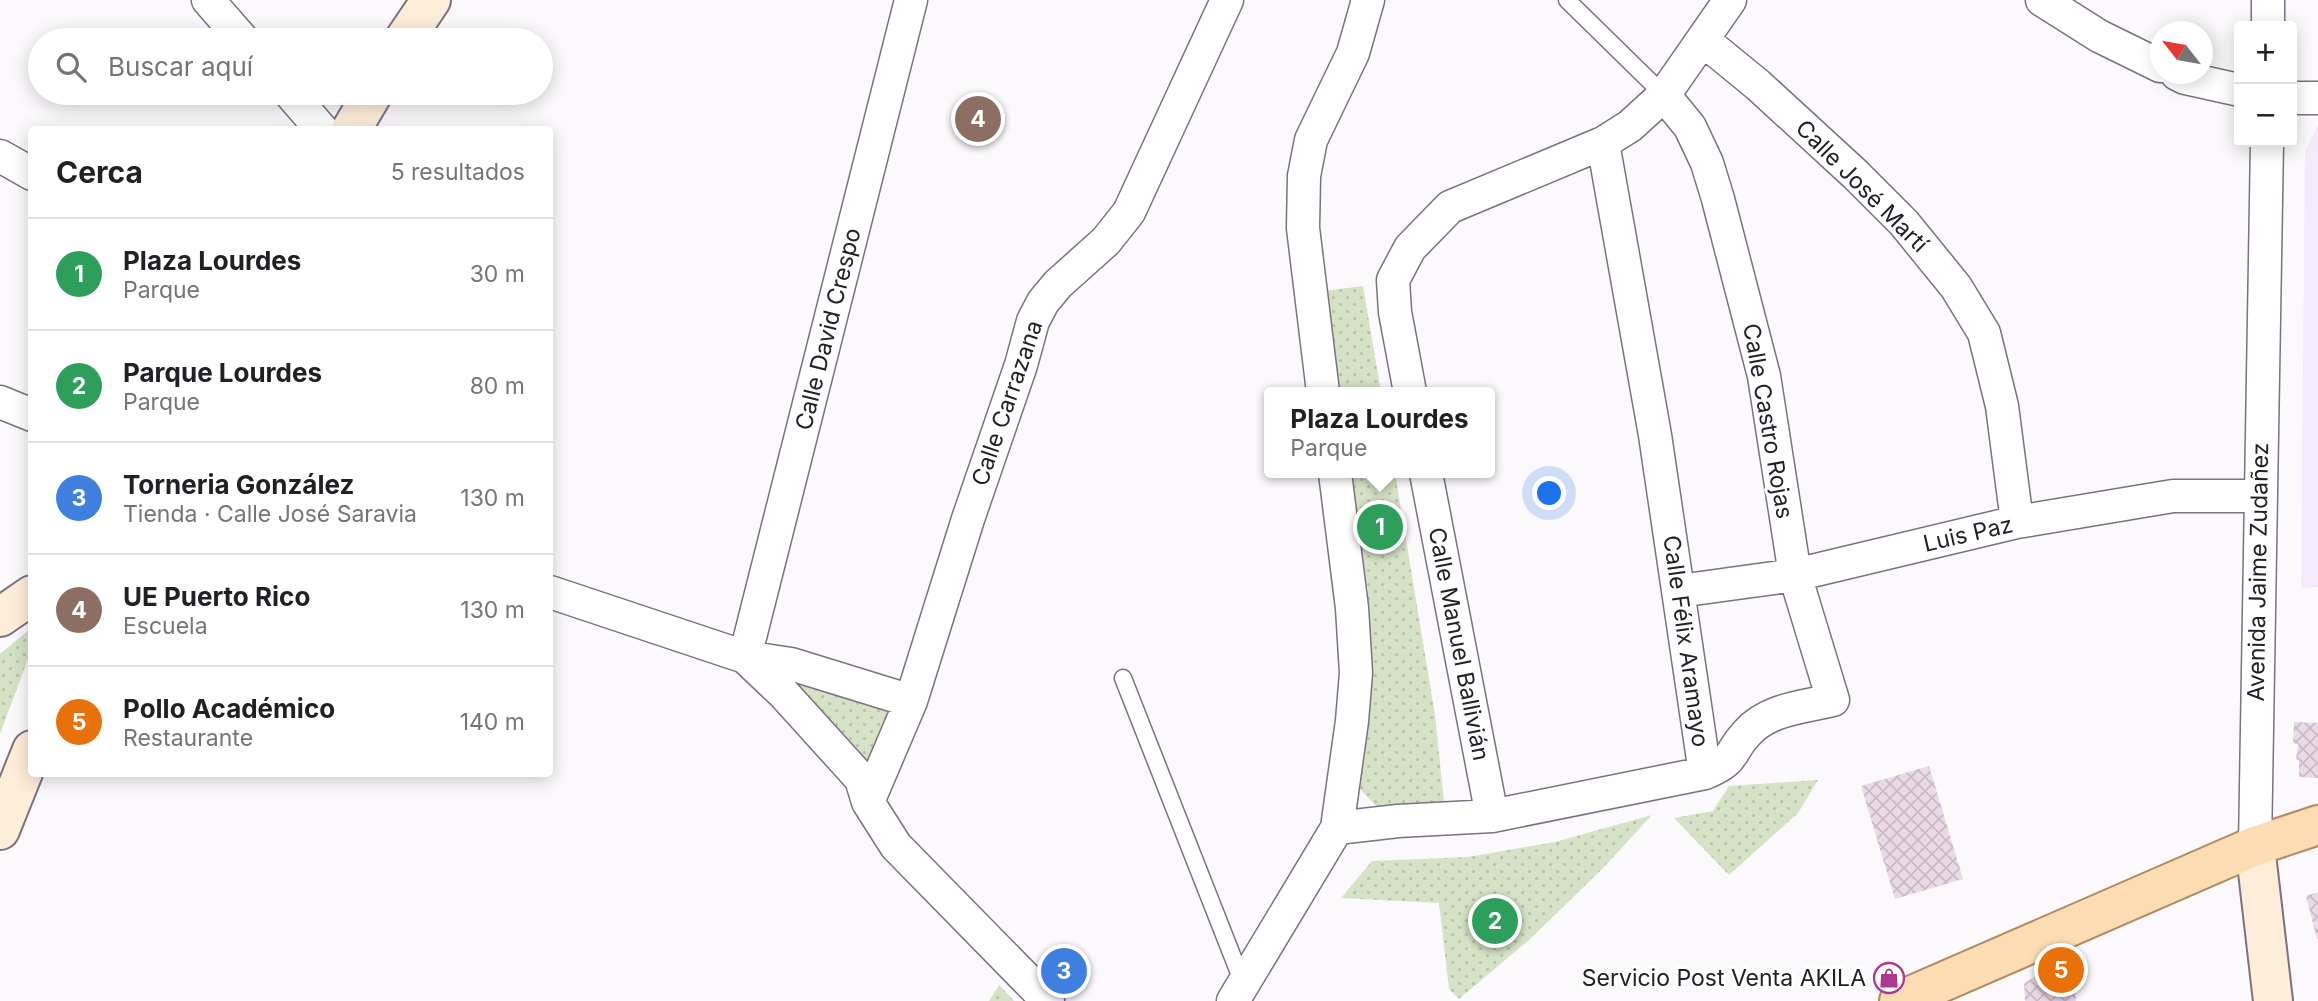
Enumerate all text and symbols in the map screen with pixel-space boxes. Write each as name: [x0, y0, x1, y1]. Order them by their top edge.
north arrow: [2150, 21, 2213, 84]
map controls: [2234, 21, 2297, 147]
button: +: [2234, 21, 2297, 84]
search box: [28, 28, 553, 105]
icon: search: [52, 48, 90, 86]
text: Buscar aquí: [108, 51, 253, 82]
button: −: [2234, 84, 2297, 147]
pin: 4: [955, 93, 1001, 145]
street label: Calle José Martí: [1790, 114, 1934, 258]
text: Cerca: [56, 154, 143, 190]
text: 5 resultados: [391, 158, 525, 186]
street label: Calle David Crespo: [789, 225, 867, 433]
text: Plaza Lourdes: [123, 245, 301, 276]
text: 1: [74, 260, 84, 288]
text: 30 m: [470, 260, 525, 288]
text: Parque: [123, 276, 200, 304]
street label: Calle Carrazana: [966, 317, 1048, 489]
street label: Calle Castro Rojas: [1737, 321, 1799, 521]
text: Parque Lourdes: [123, 357, 322, 388]
text: 2: [72, 372, 86, 400]
text: 80 m: [470, 372, 525, 400]
popup: [1264, 387, 1495, 478]
text: Parque: [123, 388, 200, 416]
text: Plaza Lourdes: [1290, 403, 1469, 434]
text: Parque: [1290, 434, 1367, 462]
street label: Avenida Jaime Zudañez: [2242, 442, 2274, 702]
text: Torneria González: [123, 469, 354, 500]
your location: [1532, 476, 1566, 510]
text: 3: [72, 484, 86, 512]
text: 130 m: [460, 484, 525, 512]
text: Tienda · Calle José Saravia: [123, 500, 417, 528]
pin: 1: [1357, 501, 1403, 553]
street label: Luis Paz: [1920, 510, 2016, 558]
street label: Calle Manuel Ballivián: [1423, 525, 1495, 763]
street label: Calle Félix Aramayo: [1657, 533, 1715, 749]
text: UE Puerto Rico: [123, 581, 310, 612]
text: 4: [71, 596, 87, 624]
text: 130 m: [460, 596, 525, 624]
text: Escuela: [123, 612, 208, 640]
text: Pollo Académico: [123, 693, 335, 724]
text: 5: [72, 708, 86, 736]
text: 140 m: [460, 708, 525, 736]
text: Restaurante: [123, 724, 253, 752]
pin: 2: [1472, 895, 1518, 947]
pin: 5: [2038, 944, 2084, 996]
pin: 3: [1041, 945, 1087, 997]
shop icon: Servicio Post Venta AKILA: [1872, 961, 1906, 995]
place label: Servicio Post Venta AKILA: [1582, 964, 1866, 992]

